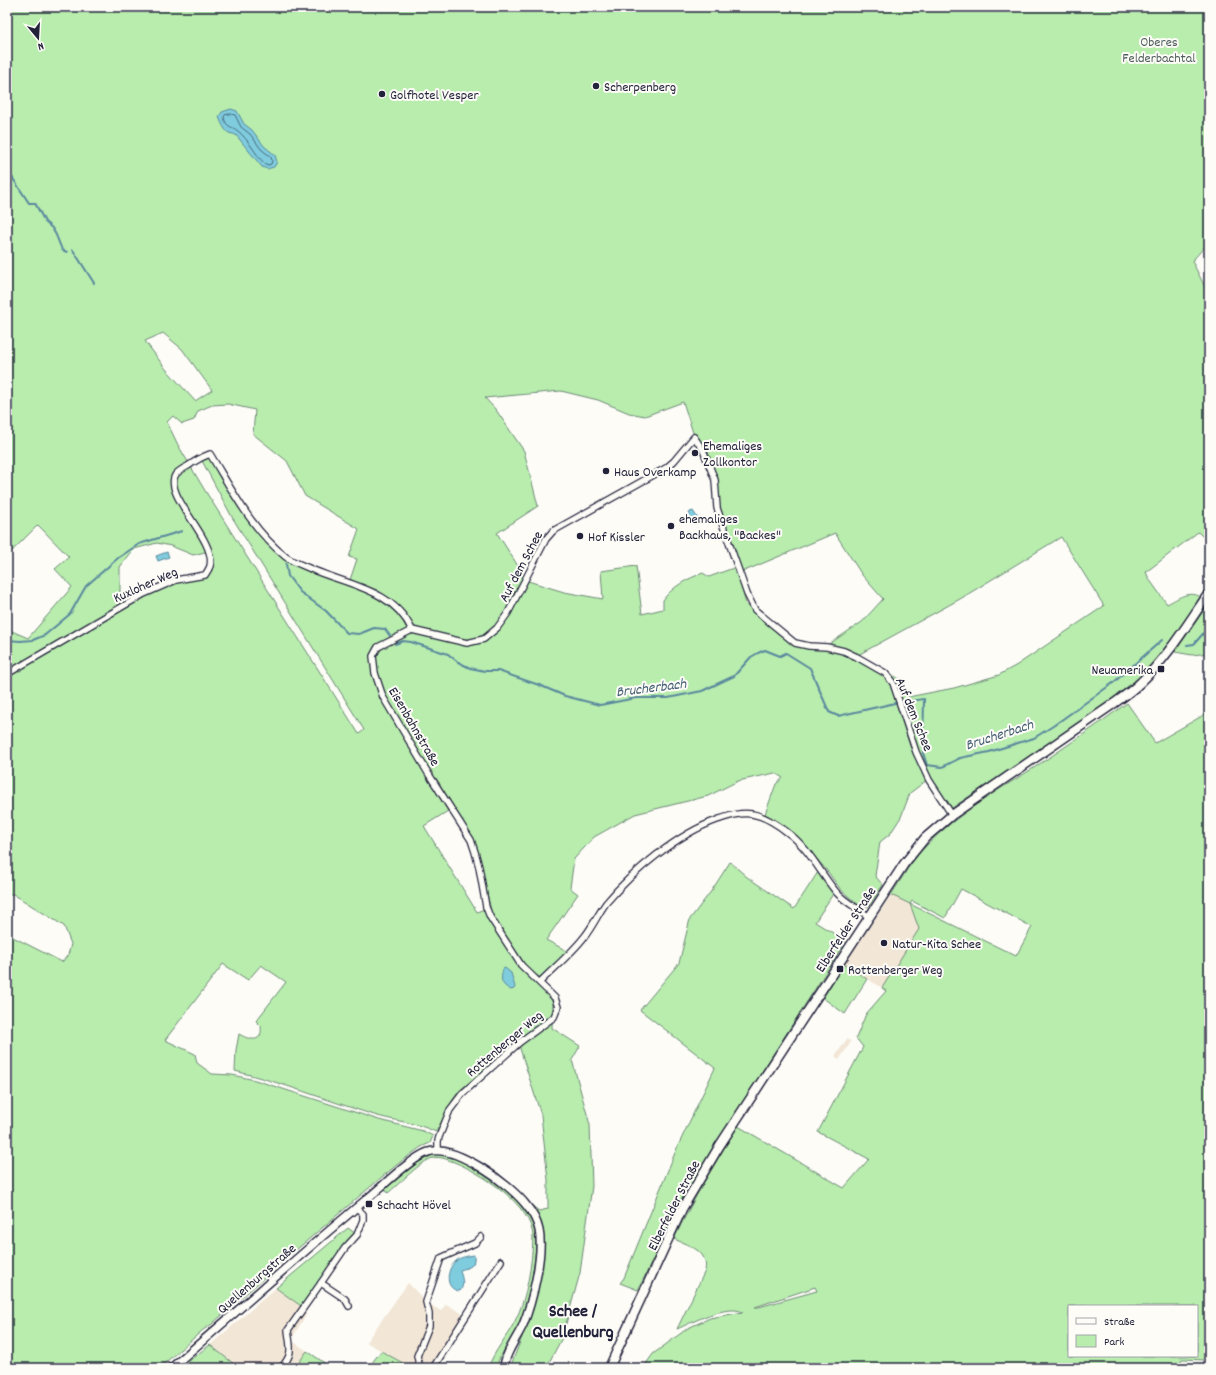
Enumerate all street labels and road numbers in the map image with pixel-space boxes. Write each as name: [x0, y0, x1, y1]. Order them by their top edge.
street label: Auf dem Schee: [495, 528, 549, 606]
street label: Kuxloher Weg: [110, 563, 181, 609]
street label: Auf dem Schee: [889, 675, 937, 755]
street label: Eisenbahnstraße: [382, 684, 444, 770]
street label: Elberfelder Straße: [811, 883, 882, 977]
street label: Rottenberger Weg: [463, 1007, 548, 1083]
street label: Elberfelder Straße: [643, 1157, 706, 1254]
street label: Quellenburgstraße: [214, 1240, 301, 1319]

